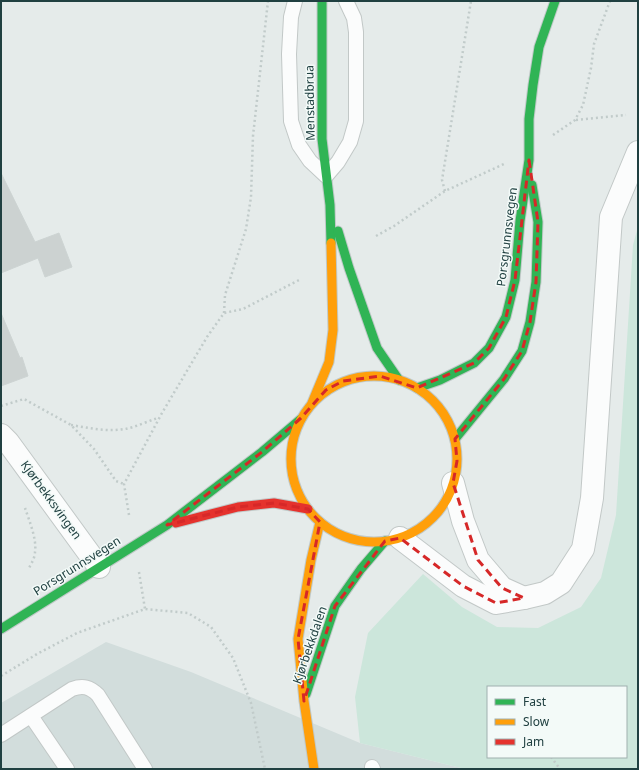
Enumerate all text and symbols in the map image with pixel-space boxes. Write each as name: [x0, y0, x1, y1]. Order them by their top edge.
street label: Menstadbrua: [300, 65, 319, 141]
street label: Porsgrunnsvegen: [492, 186, 521, 288]
street label: Kjørbekksvingen: [17, 457, 86, 543]
street label: Porsgrunnsvegen: [30, 532, 124, 599]
street label: Kjørbekkdalen: [288, 604, 331, 686]
legend: [487, 686, 627, 758]
text: Fast: [523, 693, 547, 710]
text: Slow: [523, 713, 550, 730]
text: Jam: [522, 733, 544, 750]

